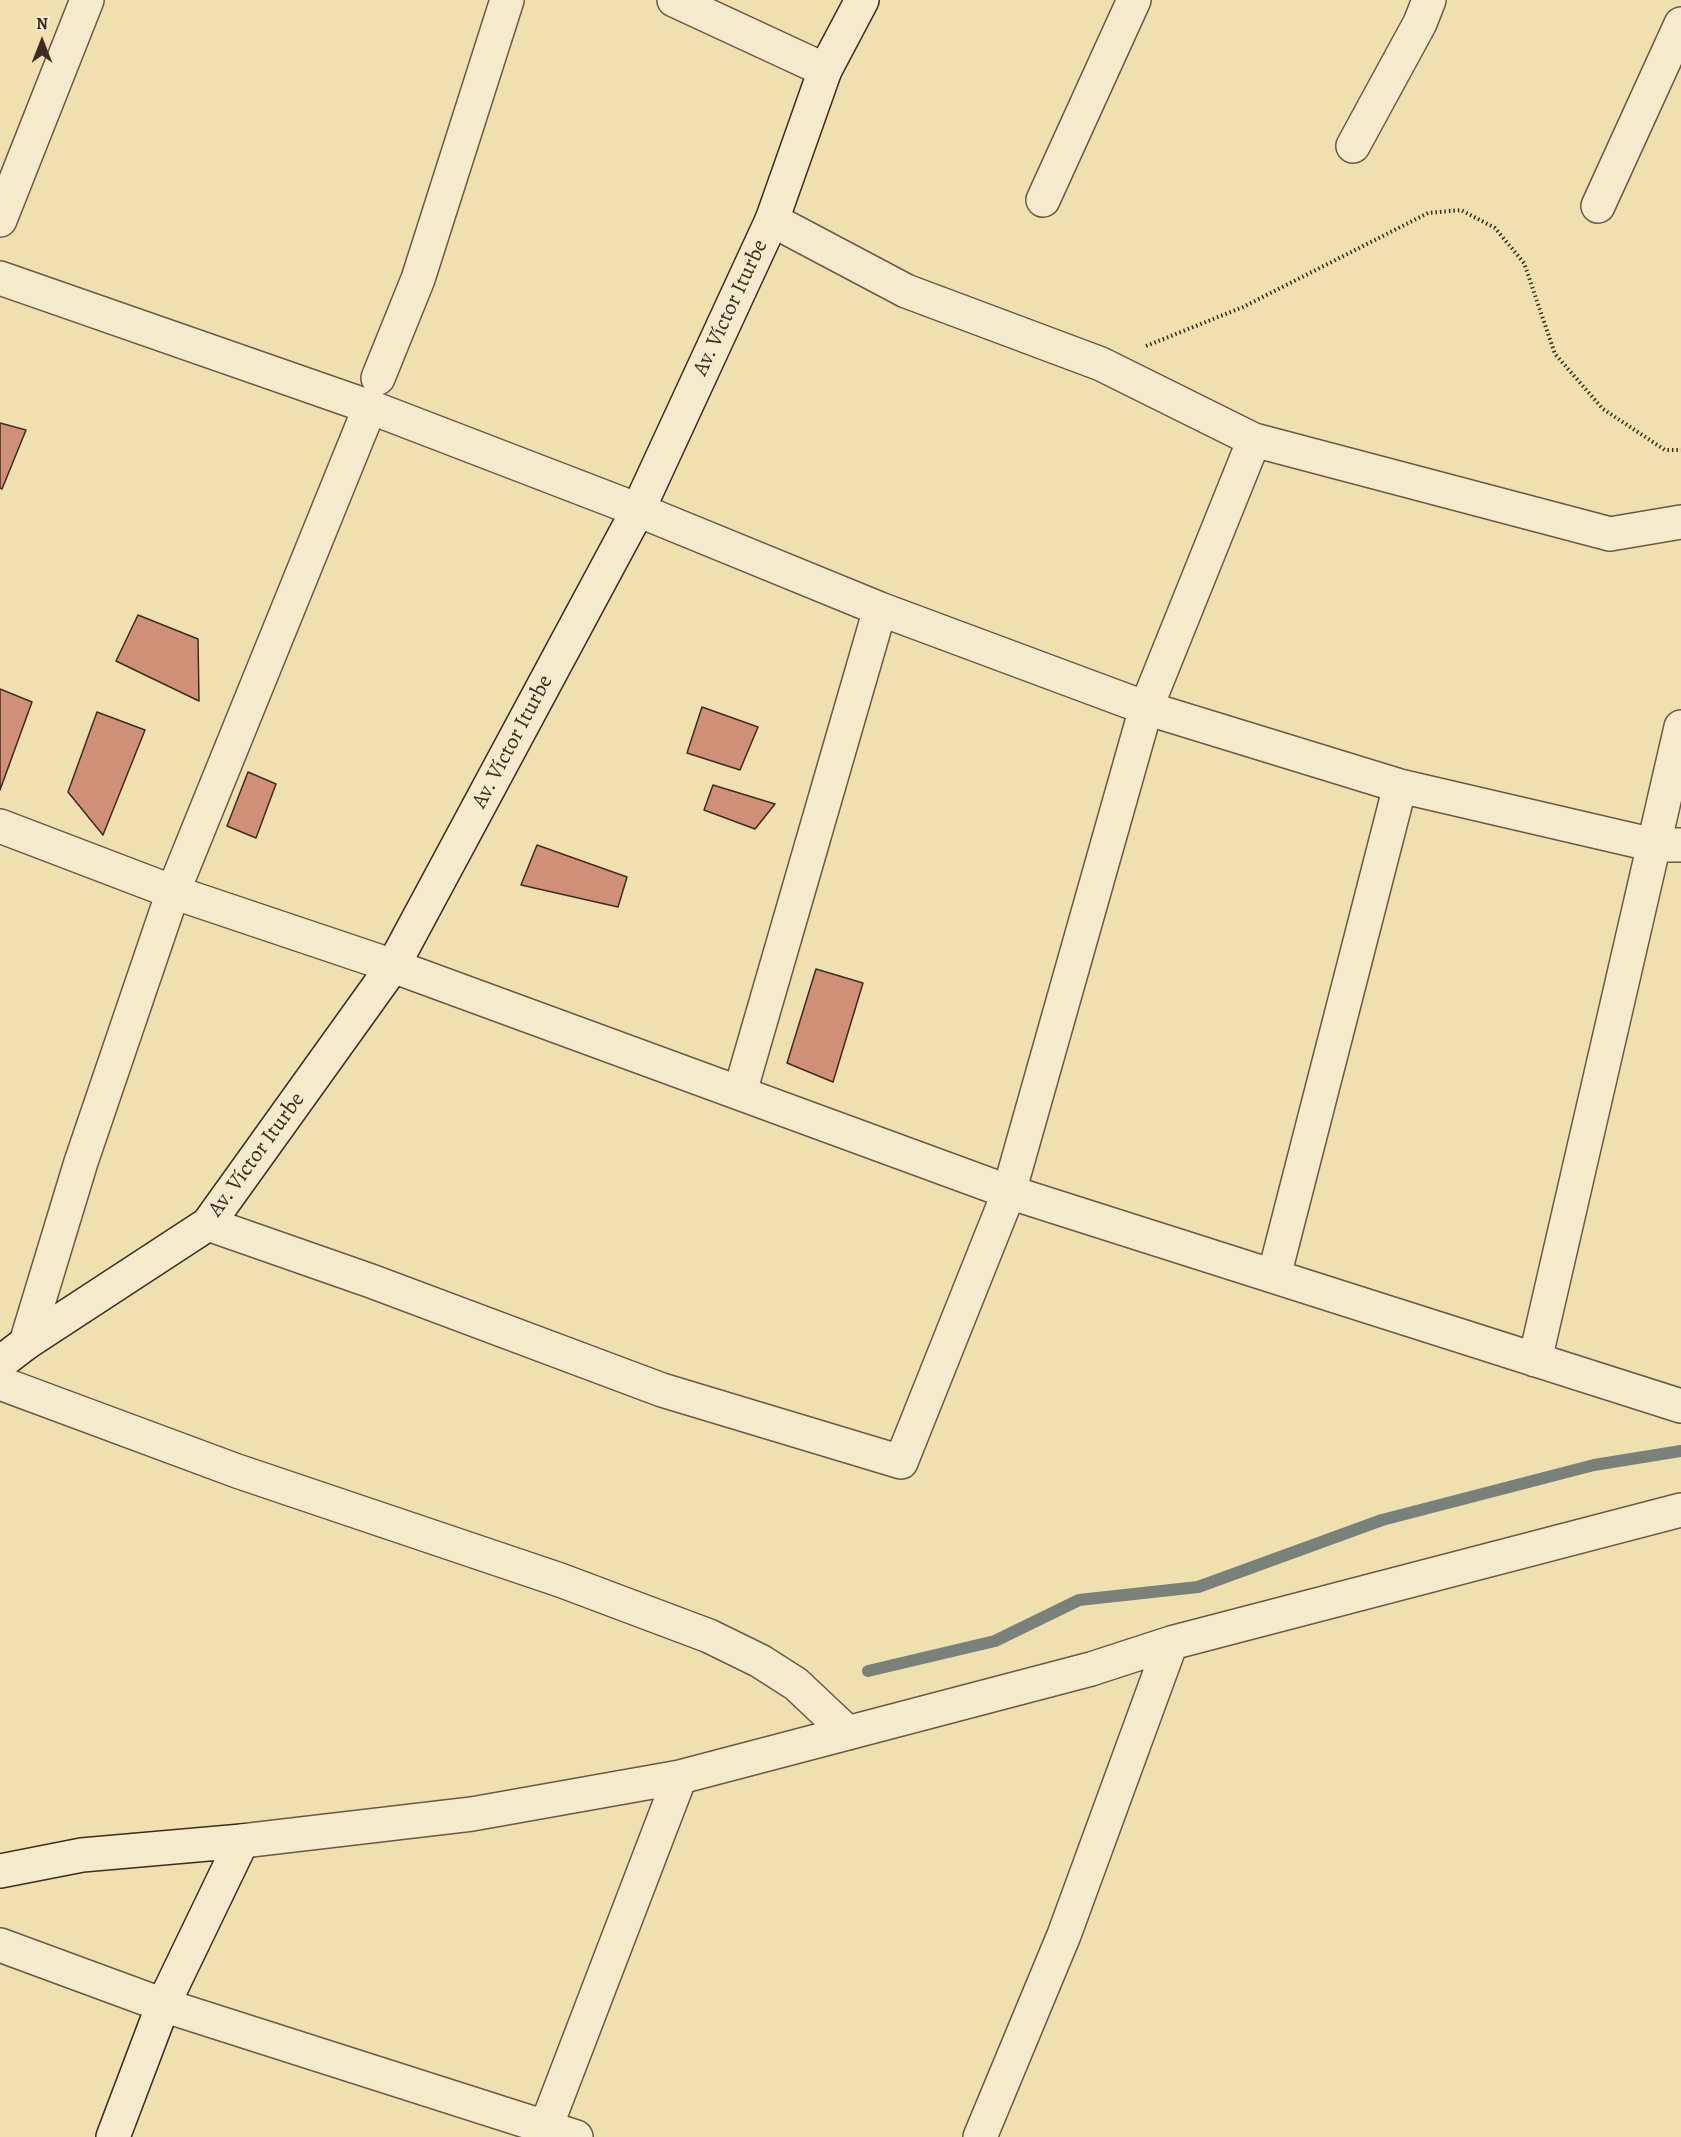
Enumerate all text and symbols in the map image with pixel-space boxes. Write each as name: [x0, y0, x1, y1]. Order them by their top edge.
north arrow: [12, 12, 72, 72]
text: N: [36, 13, 48, 35]
street label: Av. Víctor Iturbe: [688, 236, 774, 380]
street label: Av. Víctor Iturbe: [467, 671, 559, 813]
street label: Av. Víctor Iturbe: [203, 1088, 311, 1222]

